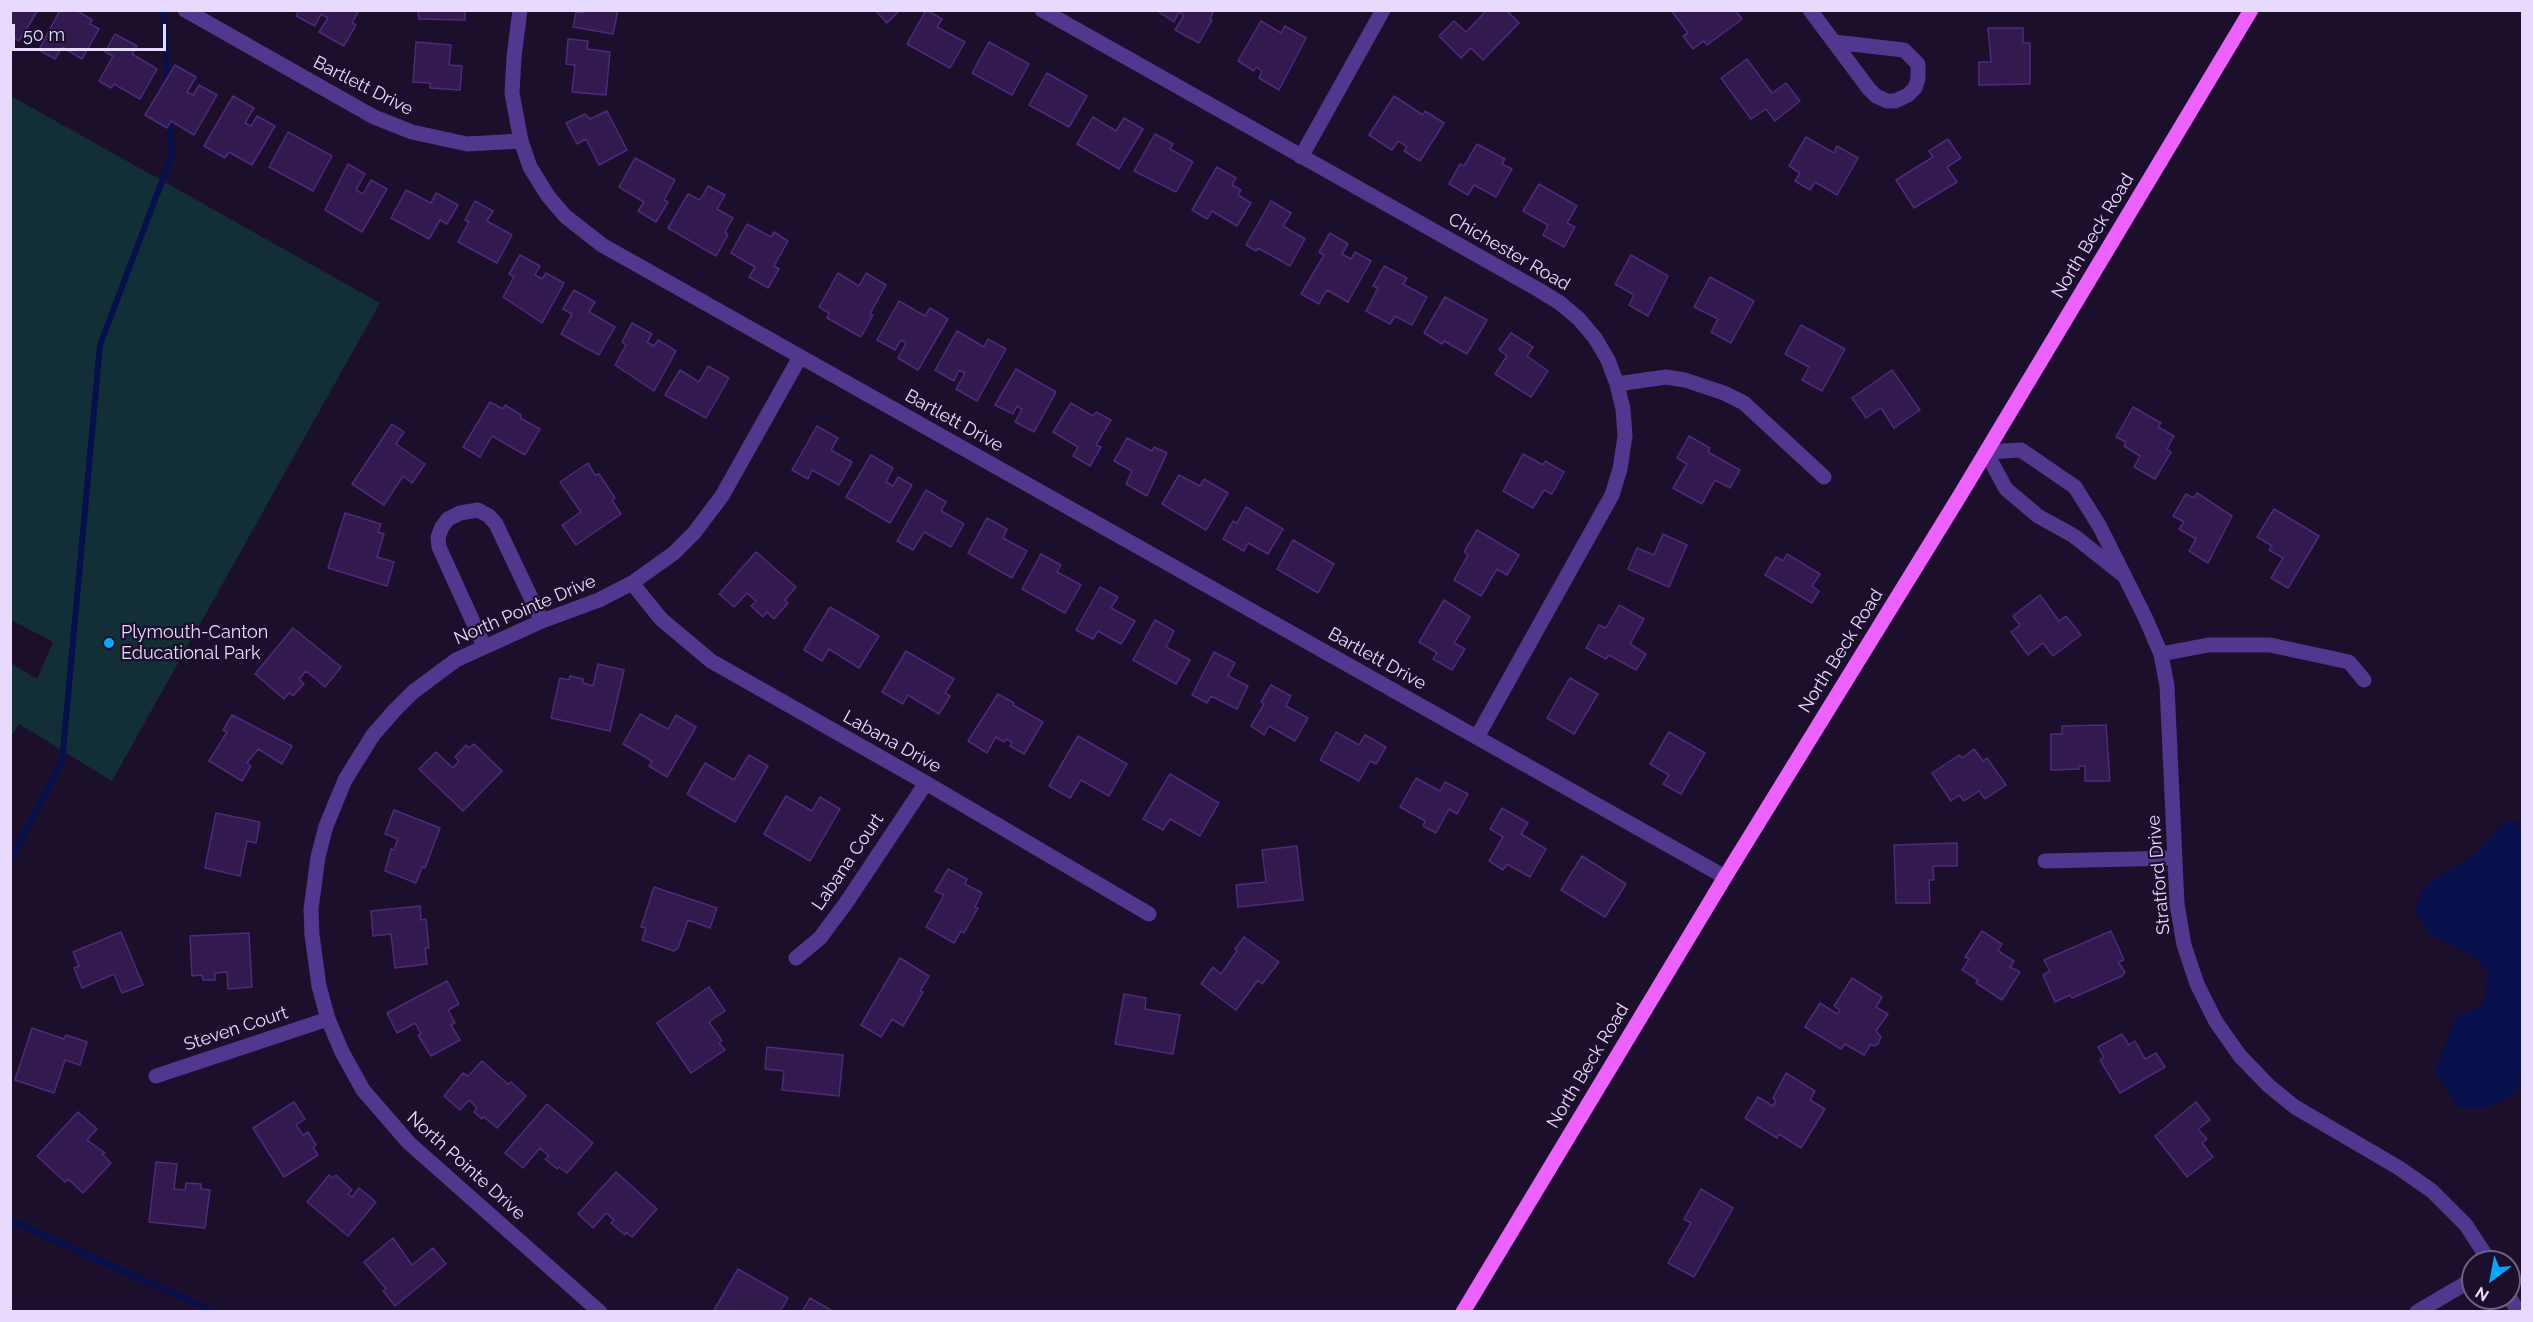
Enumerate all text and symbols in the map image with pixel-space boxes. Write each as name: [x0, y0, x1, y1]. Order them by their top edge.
scale bar: [15, 12, 170, 50]
text: 50 m: [23, 24, 65, 45]
street label: Bartlett Drive: [309, 52, 417, 120]
street label: North Beck Road: [2047, 170, 2139, 302]
street label: Chichester Road: [1444, 208, 1574, 296]
street label: Bartlett Drive: [901, 385, 1007, 457]
street label: North Pointe Drive: [451, 570, 599, 650]
street label: North Beck Road: [1794, 585, 1888, 717]
place label: Plymouth-Canton Educational Park: [121, 622, 268, 664]
street label: Bartlett Drive: [1324, 623, 1430, 695]
marker: Plymouth-Canton Educational Park: [102, 636, 116, 650]
street label: Labana Drive: [839, 706, 945, 778]
street label: Labana Court: [808, 809, 888, 915]
street label: Stratford Drive: [2143, 814, 2175, 936]
street label: North Beck Road: [1542, 1000, 1634, 1132]
street label: Steven Court: [181, 1002, 291, 1056]
street label: North Pointe Drive: [402, 1107, 530, 1225]
north arrow: [2461, 1250, 2521, 1310]
text: N: [2472, 1283, 2492, 1305]

